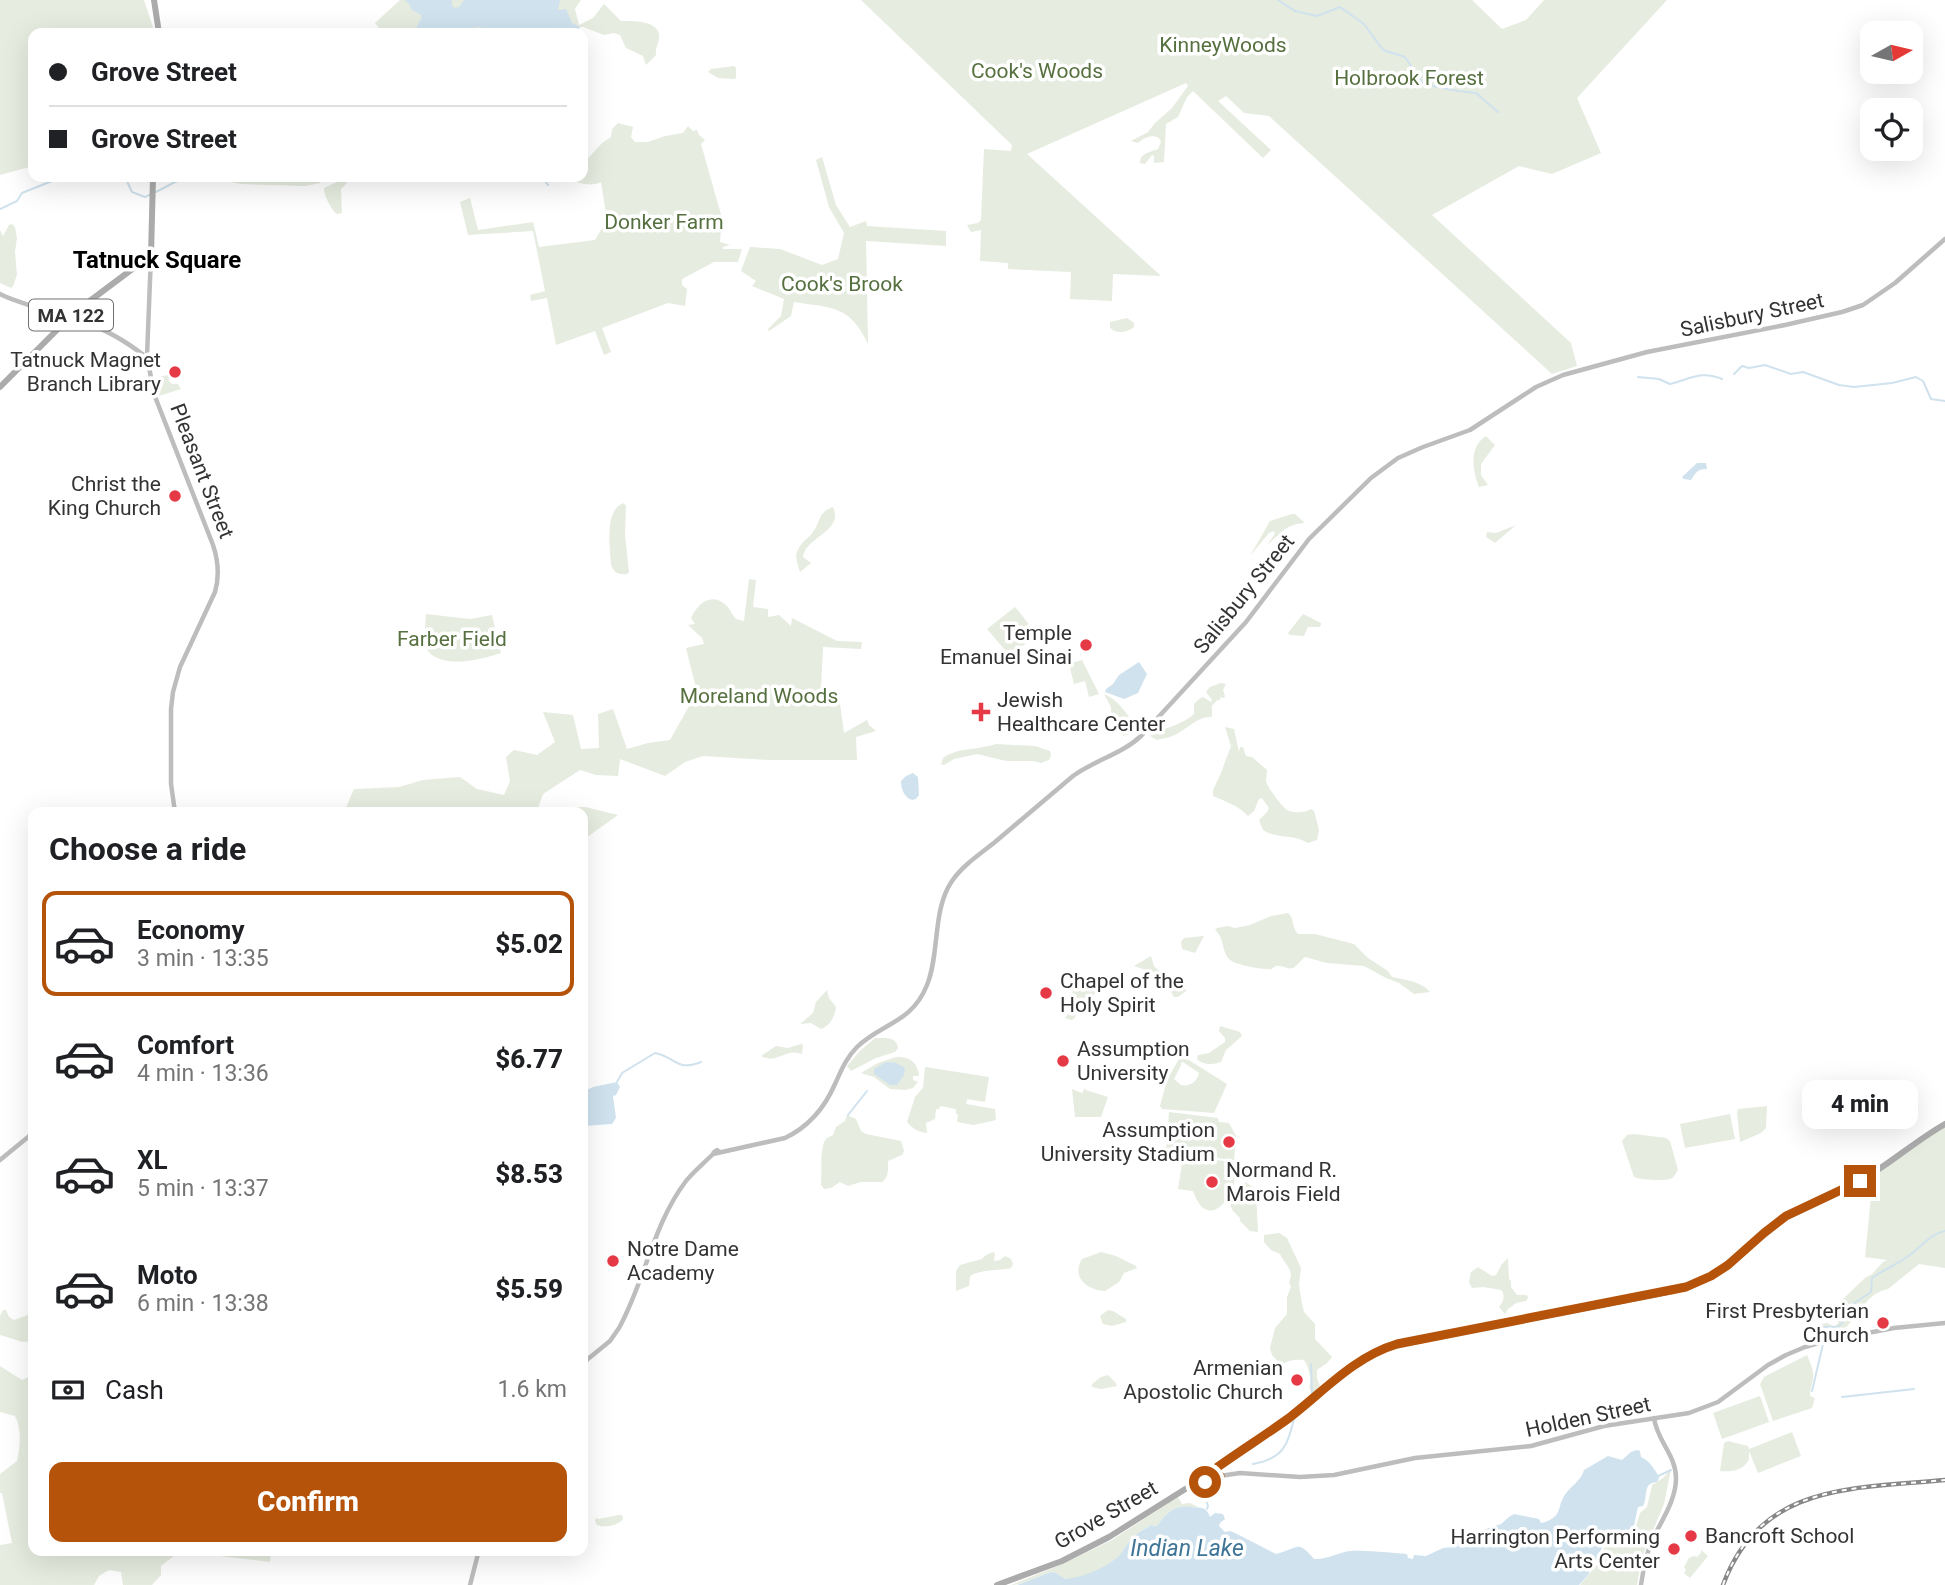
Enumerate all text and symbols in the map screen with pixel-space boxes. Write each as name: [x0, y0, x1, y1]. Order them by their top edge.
north arrow: [1860, 21, 1923, 84]
map controls: [1860, 21, 1923, 161]
park label: KinneyWoods: [1159, 33, 1287, 57]
text: Grove Street: [91, 57, 237, 87]
park label: Cook's Woods: [971, 59, 1103, 83]
park label: Holbrook Forest: [1334, 66, 1484, 90]
button: locate: [1860, 98, 1923, 161]
text: Grove Street: [91, 124, 237, 154]
park label: Donker Farm: [604, 210, 724, 234]
district label: Tatnuck Square: [73, 246, 241, 274]
park label: Cook's Brook: [781, 272, 903, 296]
street label: Salisbury Street: [1678, 288, 1826, 342]
road number: MA 122: [29, 300, 113, 330]
place label: Tatnuck Magnet Branch Library: [10, 348, 161, 396]
marker: Tatnuck Magnet Branch Library: [167, 364, 183, 380]
street label: Pleasant Street: [165, 400, 239, 542]
place label: Christ the King Church: [48, 472, 161, 520]
marker: Christ the King Church: [167, 488, 183, 504]
street label: Salisbury Street: [1189, 530, 1299, 658]
place label: Temple Emanuel Sinai: [940, 621, 1072, 669]
park label: Farber Field: [397, 627, 507, 651]
marker: Temple Emanuel Sinai: [1078, 637, 1094, 653]
park label: Moreland Woods: [680, 684, 838, 708]
place label: Jewish Healthcare Center: [997, 688, 1165, 736]
marker: Jewish Healthcare Center: [971, 702, 991, 722]
text: Choose a ride: [49, 830, 246, 868]
icon: car: [53, 912, 116, 975]
text: Economy: [137, 915, 244, 945]
text: $5.02: [495, 929, 563, 959]
text: 3 min · 13:35: [137, 945, 269, 972]
place label: Chapel of the Holy Spirit: [1060, 969, 1184, 1017]
marker: Chapel of the Holy Spirit: [1038, 985, 1054, 1001]
icon: car: [53, 1027, 116, 1090]
text: Comfort: [137, 1030, 234, 1060]
place label: Assumption University: [1077, 1037, 1190, 1085]
text: $6.77: [495, 1044, 563, 1074]
marker: Assumption University: [1055, 1053, 1071, 1069]
text: 4 min · 13:36: [137, 1060, 269, 1087]
callout: 4 min: [1802, 1080, 1918, 1128]
text: 4 min: [1831, 1091, 1889, 1118]
place label: Assumption University Stadium: [1041, 1118, 1215, 1166]
marker: Assumption University Stadium: [1221, 1134, 1237, 1150]
icon: car: [53, 1142, 116, 1205]
text: XL: [137, 1145, 168, 1175]
place label: Normand R. Marois Field: [1226, 1158, 1341, 1206]
text: $8.53: [495, 1159, 563, 1189]
route end: [1844, 1165, 1876, 1197]
marker: Normand R. Marois Field: [1204, 1174, 1220, 1190]
text: 5 min · 13:37: [137, 1175, 269, 1202]
place label: Notre Dame Academy: [627, 1237, 739, 1285]
marker: Notre Dame Academy: [605, 1253, 621, 1269]
icon: car: [53, 1257, 116, 1320]
text: Moto: [137, 1260, 198, 1290]
text: $5.59: [495, 1274, 563, 1304]
text: 6 min · 13:38: [137, 1290, 269, 1317]
place label: First Presbyterian Church: [1705, 1299, 1869, 1347]
marker: First Presbyterian Church: [1875, 1315, 1891, 1331]
place label: Armenian Apostolic Church: [1123, 1356, 1283, 1404]
icon: cash: [49, 1371, 87, 1409]
marker: Armenian Apostolic Church: [1289, 1372, 1305, 1388]
text: Cash: [105, 1375, 164, 1405]
text: 1.6 km: [498, 1376, 567, 1403]
street label: Holden Street: [1523, 1392, 1653, 1442]
button: Confirm: [49, 1462, 567, 1542]
route start: [1189, 1466, 1221, 1498]
street label: Grove Street: [1050, 1476, 1162, 1554]
place label: Bancroft School: [1705, 1524, 1854, 1548]
place label: Harrington Performing Arts Center: [1451, 1525, 1660, 1573]
marker: Bancroft School: [1683, 1528, 1699, 1544]
water label: Indian Lake: [1130, 1535, 1244, 1562]
marker: Harrington Performing Arts Center: [1666, 1541, 1682, 1557]

